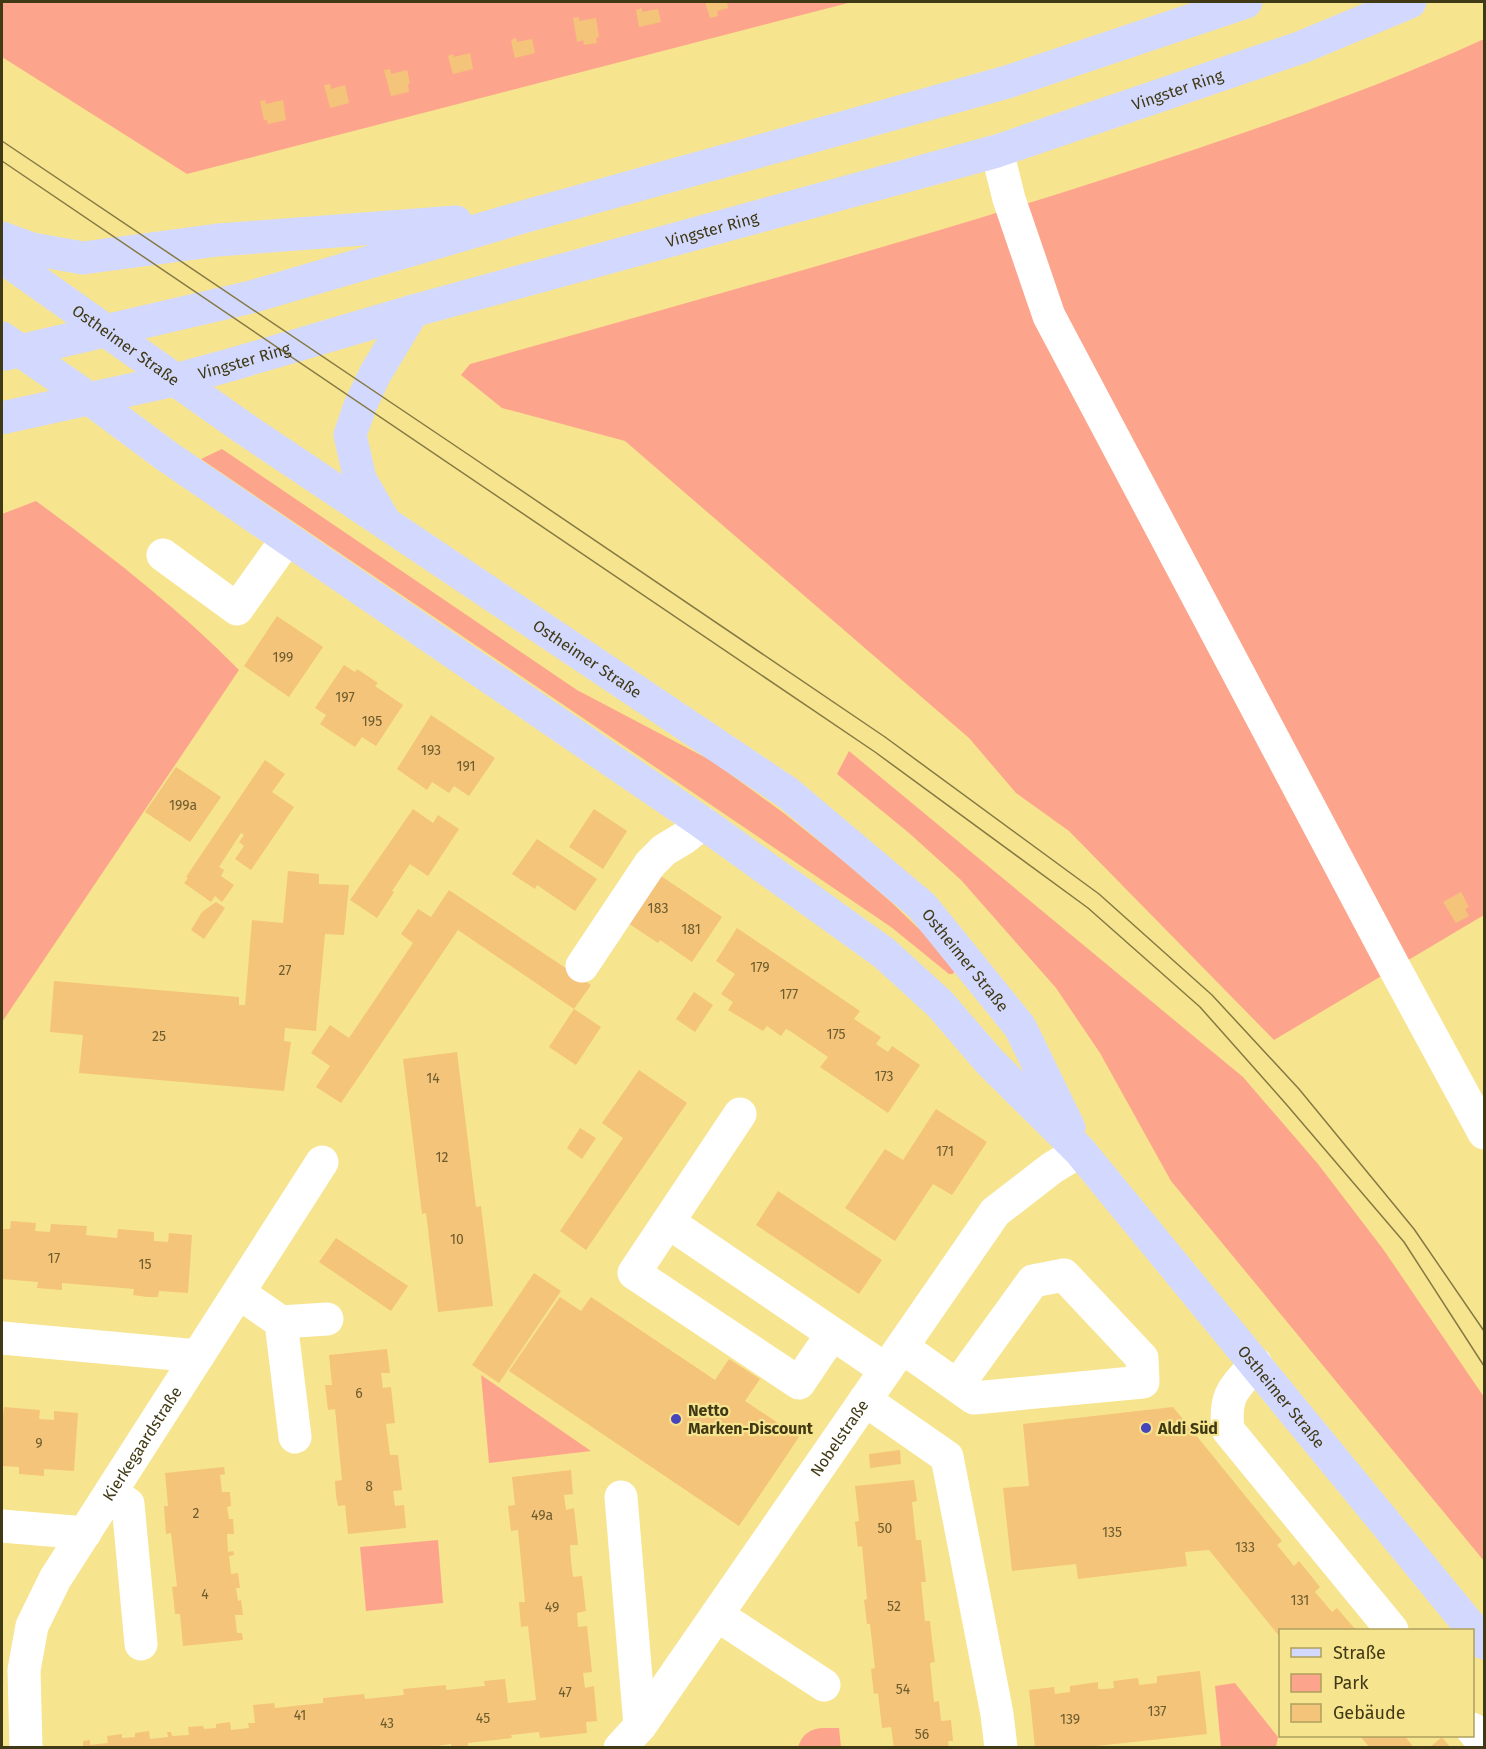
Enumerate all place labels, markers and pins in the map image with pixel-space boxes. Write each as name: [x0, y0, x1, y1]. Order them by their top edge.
place label: Netto Marken-Discount: [688, 1401, 814, 1438]
marker: Netto Marken-Discount: [669, 1412, 683, 1426]
place label: Aldi Süd: [1157, 1419, 1218, 1438]
marker: Aldi Süd: [1139, 1421, 1153, 1435]

